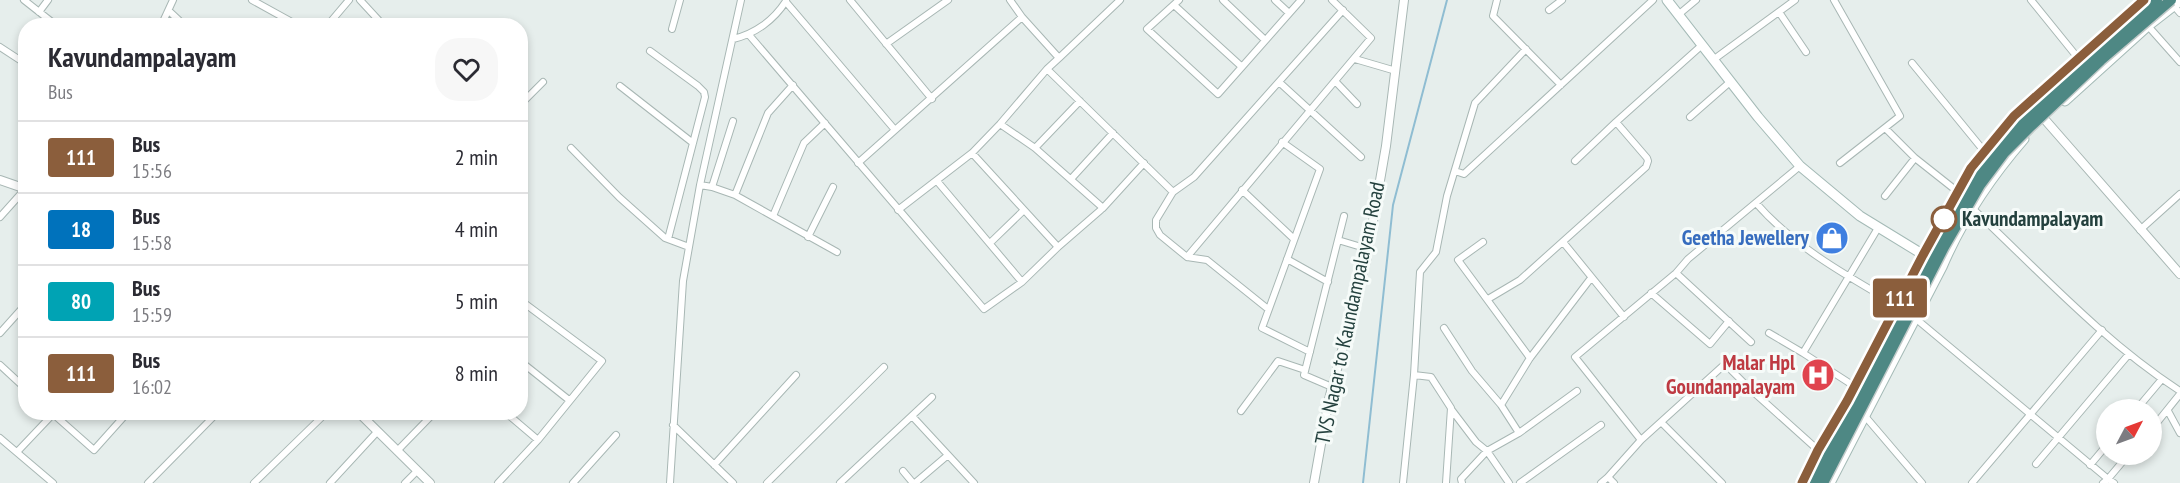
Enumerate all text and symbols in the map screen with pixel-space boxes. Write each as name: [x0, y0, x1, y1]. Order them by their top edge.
text: Kavundampalayam: [48, 38, 236, 75]
button: heart: [435, 38, 498, 101]
text: Bus: [48, 79, 73, 105]
text: Bus: [132, 130, 160, 158]
text: 2 min: [455, 143, 498, 171]
text: 111: [66, 144, 96, 171]
text: 15:56: [132, 158, 172, 184]
street label: TVS Nagar to Kaundampalayam Road: [1308, 179, 1391, 447]
text: Bus: [132, 202, 160, 230]
place label: Kavundampalayam: [1962, 205, 2103, 232]
marker: Kavundampalayam: [1931, 206, 1957, 232]
text: 4 min: [455, 215, 498, 243]
text: 18: [71, 216, 91, 243]
shop icon: Geetha Jewellery: [1814, 220, 1850, 256]
place label: Geetha Jewellery: [1682, 224, 1810, 251]
text: 15:58: [132, 230, 172, 256]
text: Bus: [132, 274, 160, 302]
line badge: 111: [1866, 278, 1934, 318]
text: 111: [1885, 285, 1915, 312]
text: 5 min: [455, 287, 498, 315]
text: 80: [71, 288, 91, 315]
text: 15:59: [132, 302, 172, 328]
text: Bus: [132, 346, 160, 374]
place label: Malar Hpl Goundanpalayam: [1666, 349, 1796, 400]
hospital icon: Malar Hpl Goundanpalayam: [1800, 357, 1836, 393]
text: 8 min: [455, 359, 498, 387]
text: 111: [66, 360, 96, 387]
text: 16:02: [132, 374, 172, 400]
north arrow: [2096, 399, 2162, 465]
map controls: [2096, 399, 2162, 465]

